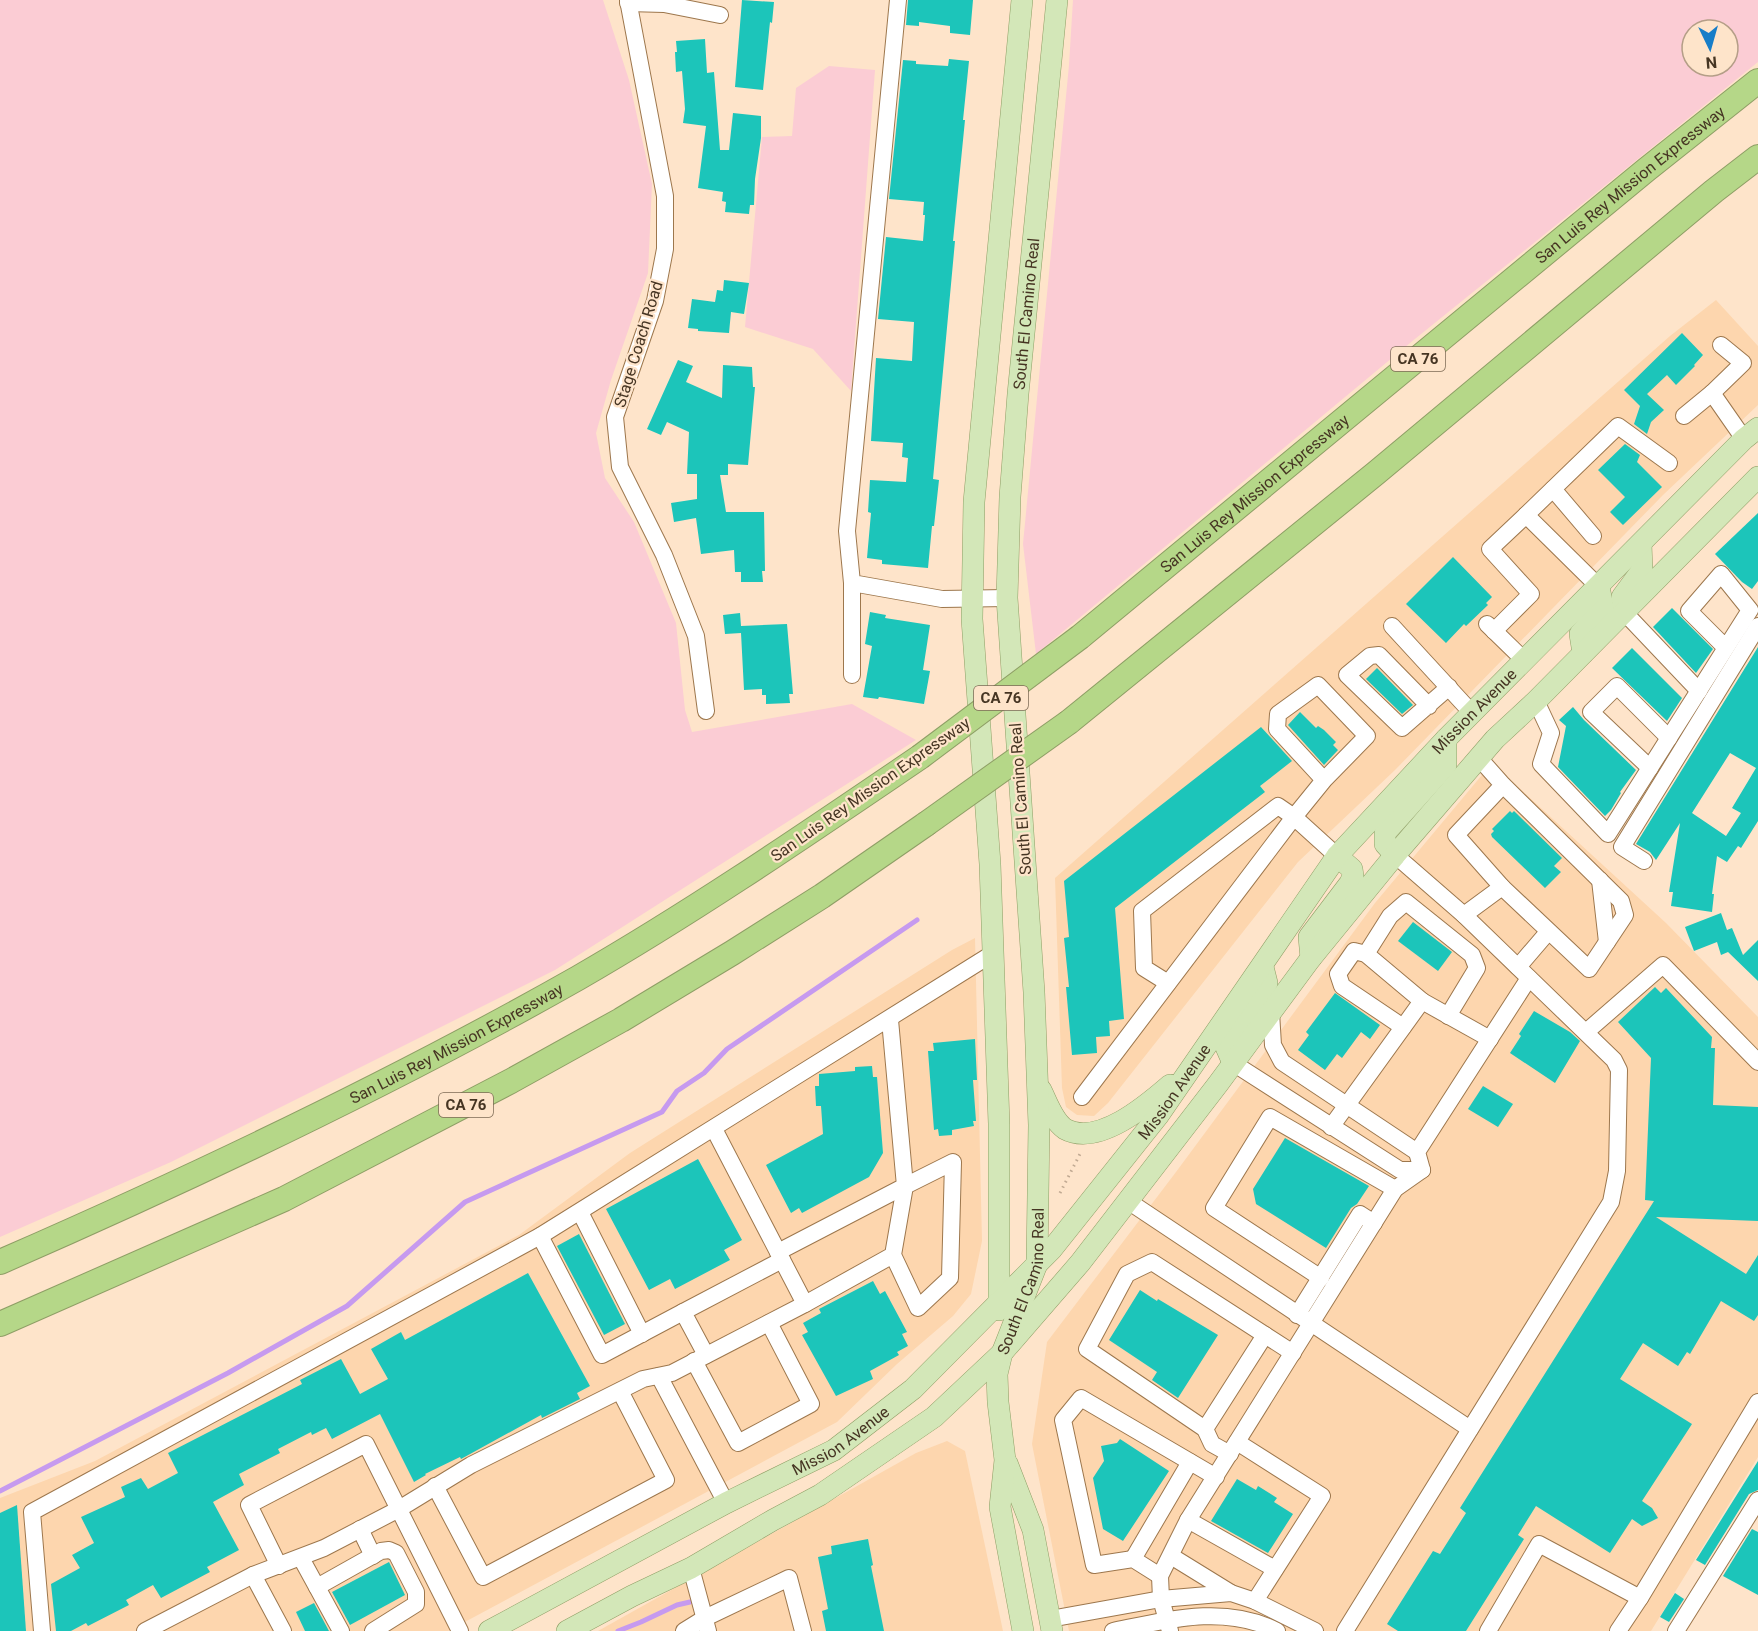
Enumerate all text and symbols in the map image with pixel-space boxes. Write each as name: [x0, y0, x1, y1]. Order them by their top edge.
north arrow: [1680, 18, 1740, 78]
text: N: [1705, 52, 1718, 72]
street label: San Luis Rey Mission Expressway: [1531, 102, 1729, 268]
street label: South El Camino Real: [1009, 237, 1043, 391]
street label: Stage Coach Road: [610, 279, 667, 410]
road number: CA 76: [1391, 347, 1445, 371]
street label: San Luis Rey Mission Expressway: [1157, 410, 1353, 577]
street label: Mission Avenue: [1428, 665, 1521, 758]
road number: CA 76: [974, 686, 1028, 710]
street label: San Luis Rey Mission Expressway: [767, 713, 974, 866]
street label: South El Camino Real: [1006, 722, 1035, 876]
street label: San Luis Rey Mission Expressway: [346, 979, 567, 1108]
street label: Mission Avenue: [1134, 1041, 1215, 1143]
road number: CA 76: [439, 1093, 493, 1117]
street label: South El Camino Real: [993, 1208, 1048, 1357]
street label: Mission Avenue: [789, 1402, 893, 1479]

